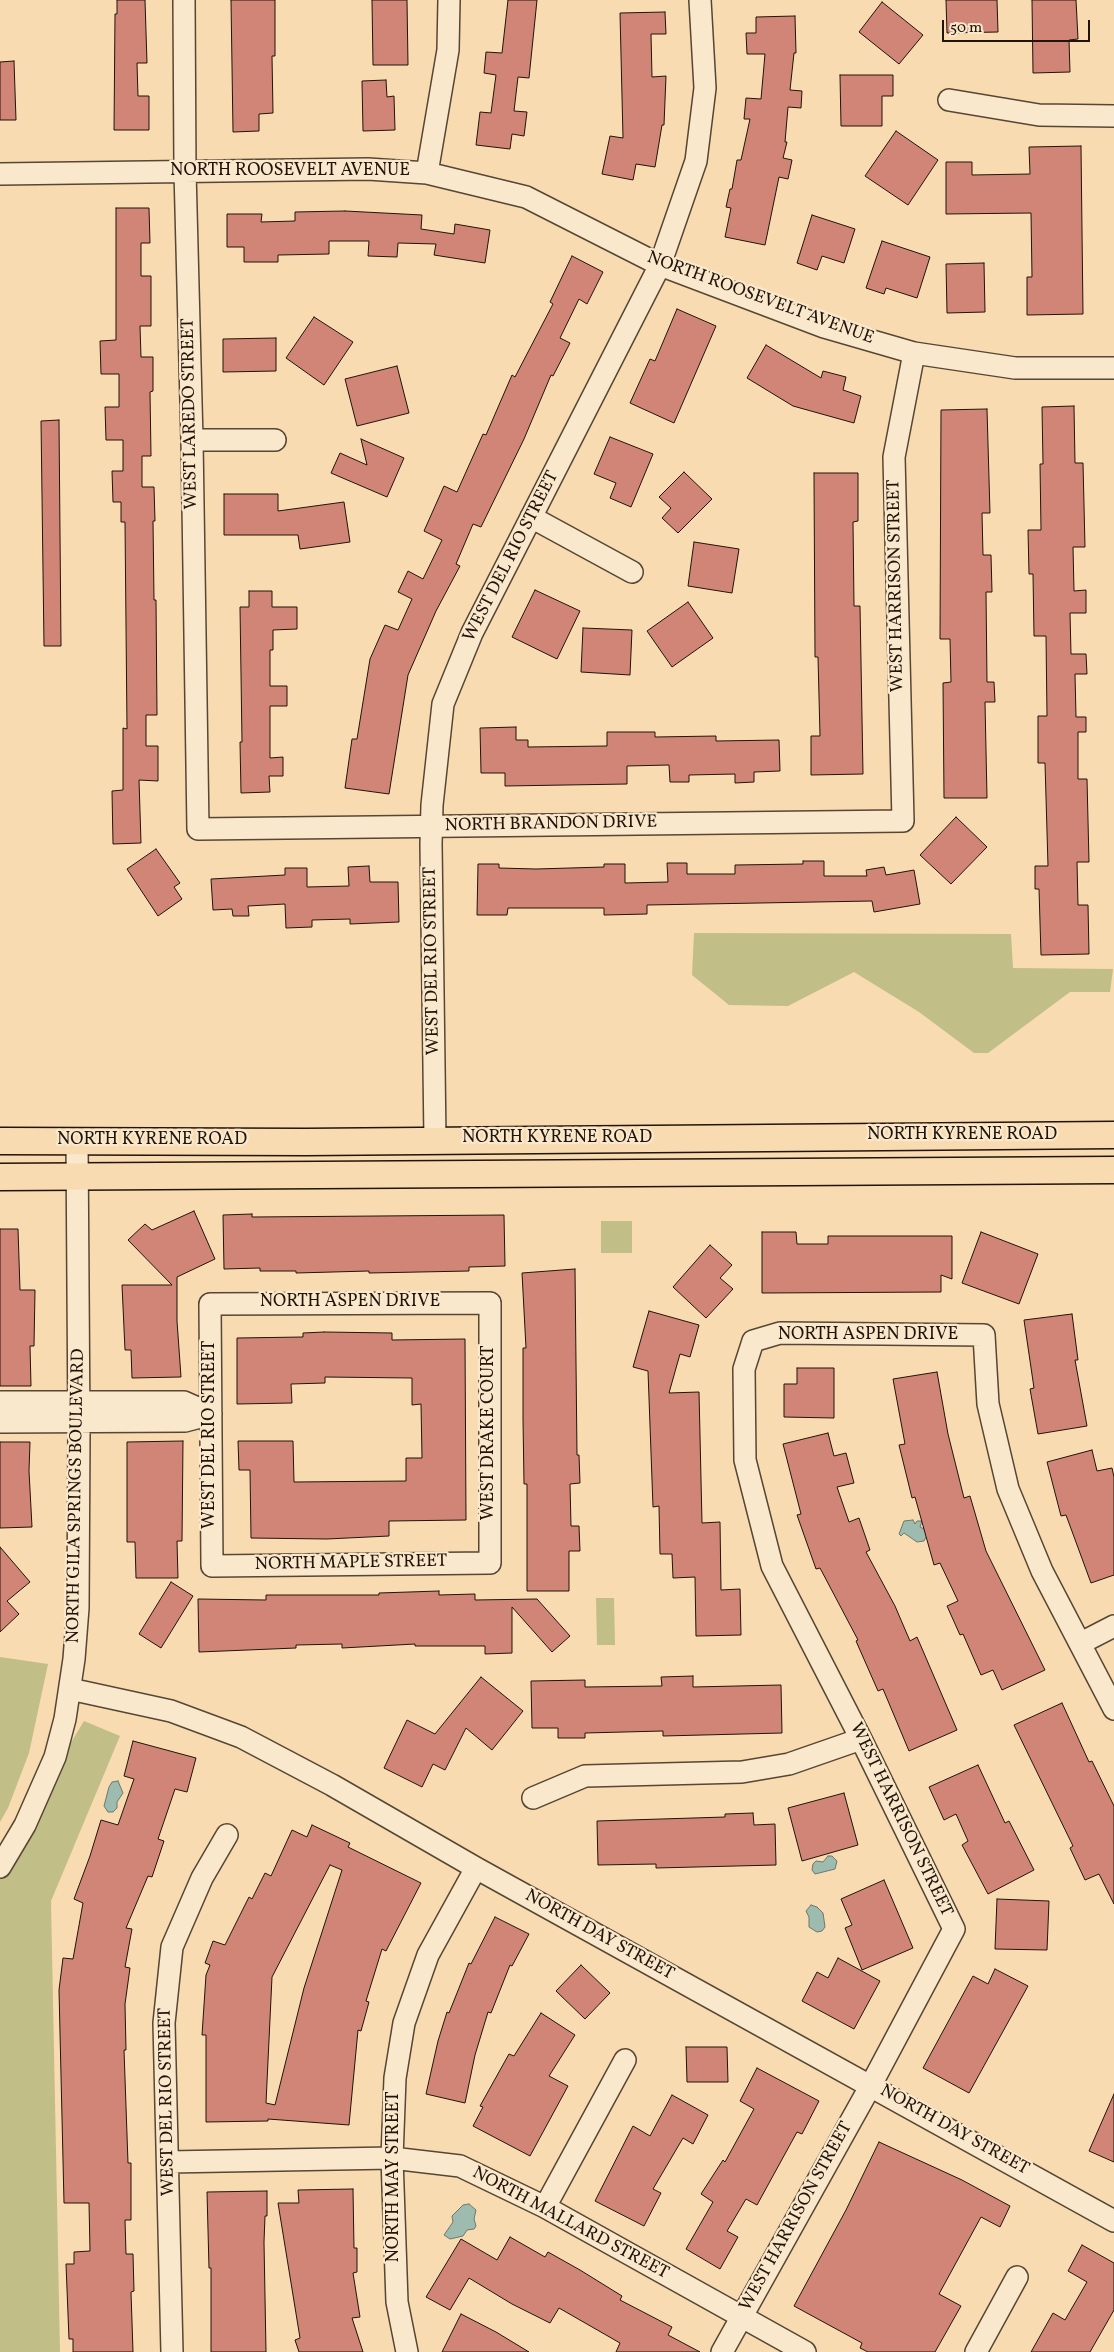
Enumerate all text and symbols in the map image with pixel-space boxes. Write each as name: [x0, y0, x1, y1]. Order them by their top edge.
scale bar: [944, 10, 1092, 42]
text: 50 m: [950, 18, 982, 39]
street label: NORTH ROOSEVELT AVENUE: [170, 161, 410, 183]
street label: NORTH ROOSEVELT AVENUE: [644, 248, 876, 350]
street label: WEST LAREDO STREET: [179, 318, 203, 510]
street label: WEST DEL RIO STREET: [460, 468, 564, 646]
street label: WEST HARRISON STREET: [884, 479, 910, 693]
street label: NORTH BRANDON DRIVE: [445, 812, 657, 838]
street label: WEST DEL RIO STREET: [421, 866, 445, 1056]
street label: NORTH KYRENE ROAD: [867, 1125, 1057, 1147]
street label: NORTH KYRENE ROAD: [462, 1128, 652, 1150]
street label: NORTH KYRENE ROAD: [57, 1130, 247, 1152]
street label: NORTH ASPEN DRIVE: [260, 1292, 440, 1314]
street label: NORTH ASPEN DRIVE: [778, 1325, 958, 1347]
street label: WEST DEL RIO STREET: [200, 1341, 222, 1529]
street label: WEST DRAKE COURT: [479, 1345, 501, 1521]
street label: NORTH GILA SPRINGS BOULEVARD: [64, 1348, 90, 1644]
street label: NORTH MAPLE STREET: [255, 1552, 447, 1576]
street label: WEST HARRISON STREET: [844, 1720, 956, 1920]
street label: NORTH DAY STREET: [521, 1886, 677, 1986]
street label: WEST DEL RIO STREET: [156, 2007, 180, 2197]
street label: NORTH DAY STREET: [876, 2081, 1032, 2181]
street label: NORTH MAY STREET: [384, 2091, 406, 2263]
street label: WEST HARRISON STREET: [736, 2119, 858, 2315]
street label: NORTH MALLARD STREET: [468, 2163, 672, 2285]

